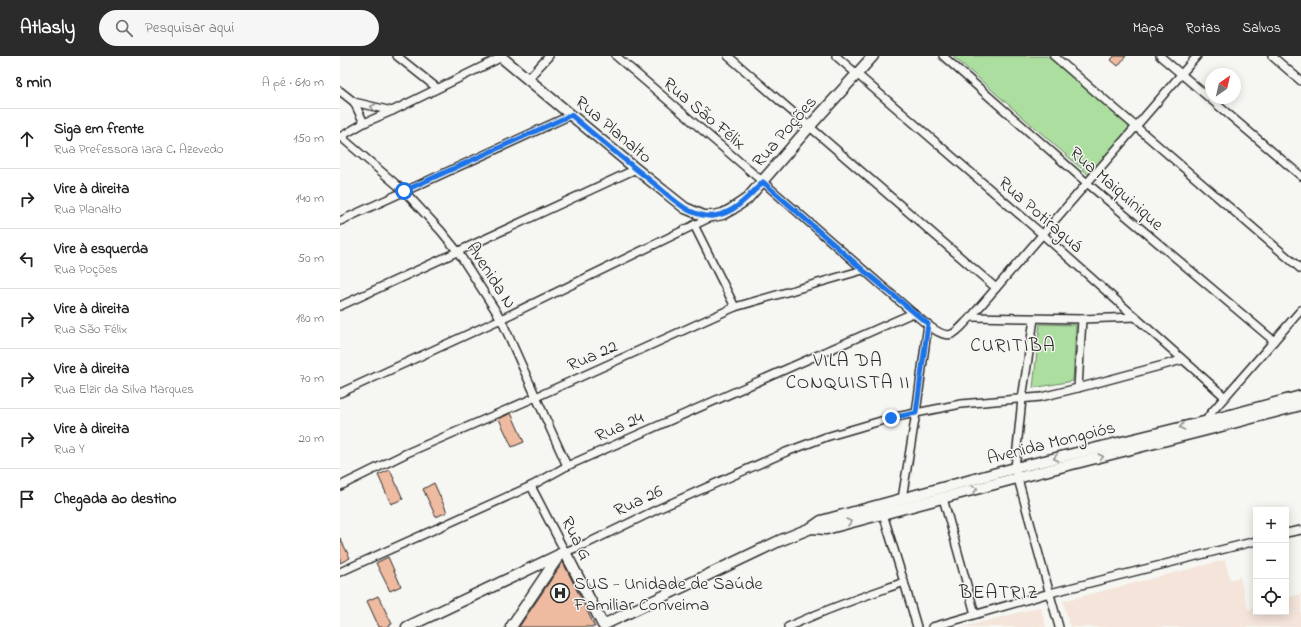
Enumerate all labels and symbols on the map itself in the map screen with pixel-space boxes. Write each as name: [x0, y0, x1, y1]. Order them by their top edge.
north arrow: [1205, 68, 1241, 104]
street label: Rua São Félix: [657, 72, 751, 157]
street label: Rua Planalto: [569, 91, 657, 171]
street label: Rua Poções: [747, 91, 824, 174]
one-way arrow: [370, 103, 376, 111]
street label: Rua Maiquinique: [1063, 141, 1169, 238]
street label: Rua Potiraguá: [991, 171, 1088, 261]
route start: [395, 182, 413, 200]
street label: Avenida N: [459, 237, 522, 315]
district label: CURITIBA: [970, 333, 1056, 360]
street label: Rua 22: [564, 334, 622, 379]
district label: VILA DA CONQUISTA II: [786, 348, 910, 397]
street label: Rua 24: [591, 405, 649, 450]
route end: [882, 409, 900, 427]
street label: Avenida Mongoiós: [985, 415, 1119, 473]
one-way arrow: [1179, 423, 1185, 431]
one-way arrow: [1053, 453, 1060, 462]
one-way arrow: [1098, 453, 1104, 461]
street label: Rua 26: [610, 479, 668, 524]
one-way arrow: [971, 485, 978, 494]
street label: Rua G: [553, 513, 597, 565]
one-way arrow: [846, 519, 853, 527]
place label: SUS - Unidade de Saúde Familiar Conveima: [573, 572, 764, 619]
district label: BEATRIZ: [958, 580, 1039, 607]
hospital icon: SUS - Unidade de Saúde Familiar Conveima: [549, 582, 571, 604]

